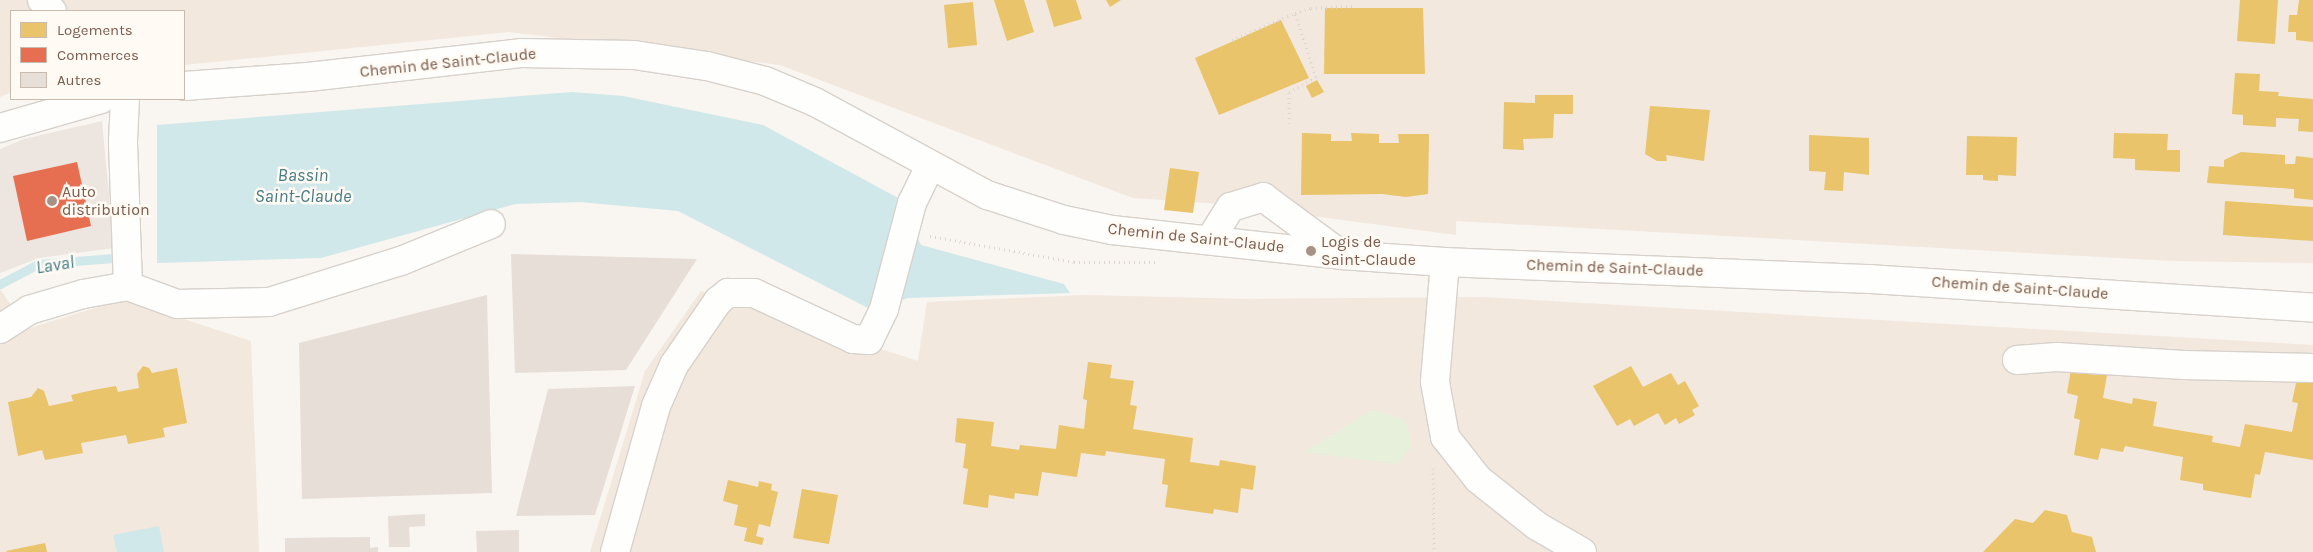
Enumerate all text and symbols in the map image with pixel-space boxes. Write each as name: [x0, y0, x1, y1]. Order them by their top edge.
legend: [10, 10, 185, 100]
text: Logements: [57, 21, 133, 39]
street label: Chemin de Saint-Claude: [359, 44, 537, 82]
text: Commerces: [57, 46, 139, 64]
text: Autres: [57, 71, 101, 89]
water label: Bassin Saint-Claude: [255, 165, 351, 208]
place label: Auto distribution: [62, 182, 150, 220]
marker: Auto distribution: [46, 195, 58, 207]
street label: Chemin de Saint-Claude: [1107, 219, 1285, 257]
place label: Logis de Saint-Claude: [1321, 232, 1416, 270]
marker: Logis de Saint-Claude: [1305, 245, 1317, 257]
water label: Laval: [34, 251, 76, 279]
street label: Chemin de Saint-Claude: [1526, 255, 1704, 281]
street label: Chemin de Saint-Claude: [1931, 272, 2109, 304]

